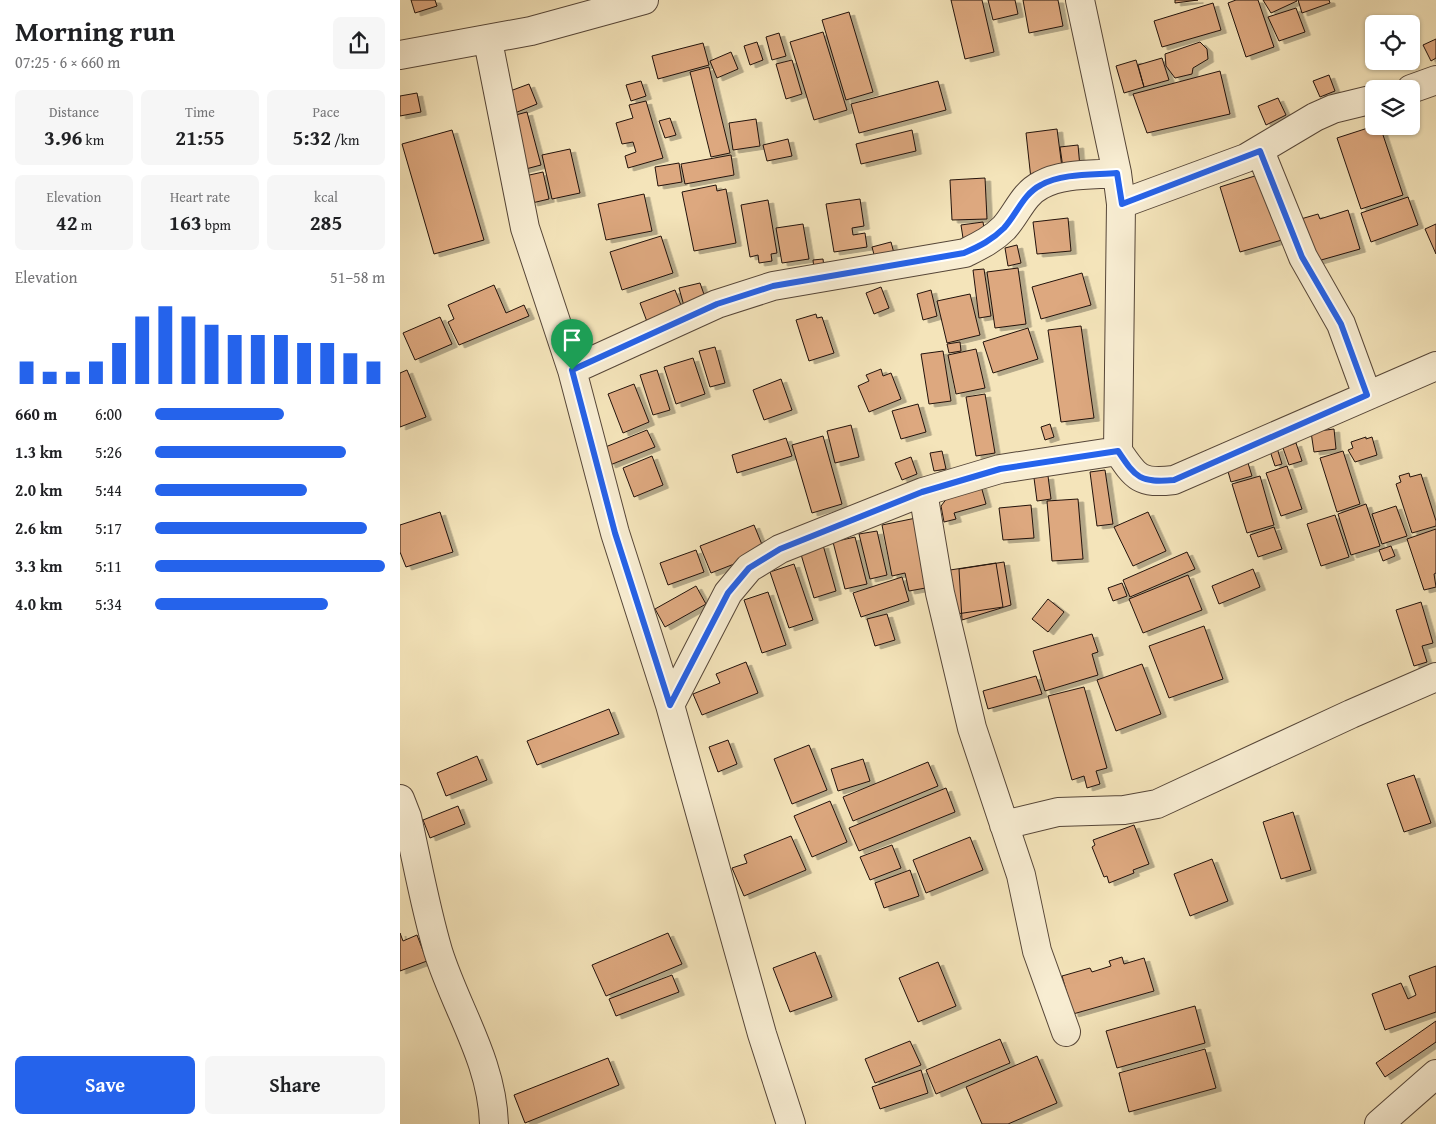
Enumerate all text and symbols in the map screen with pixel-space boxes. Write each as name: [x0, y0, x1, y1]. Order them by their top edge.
text: Morning run: [15, 10, 175, 51]
map controls: [1365, 15, 1420, 135]
button: locate: [1365, 15, 1420, 70]
button: share: [333, 17, 385, 69]
text: 07:25 · 6 × 660 m: [15, 50, 120, 74]
button: layers: [1365, 80, 1420, 135]
text: Distance: [49, 102, 99, 122]
text: Time: [185, 102, 215, 122]
text: Pace: [313, 102, 339, 122]
text: 3.96: [44, 122, 82, 153]
text: 21:55: [175, 122, 225, 153]
text: 5:32: [293, 122, 331, 153]
text: km: [82, 130, 104, 150]
text: /km: [331, 130, 359, 150]
text: Elevation: [47, 187, 101, 207]
text: Heart rate: [170, 187, 230, 207]
text: kcal: [314, 187, 338, 207]
text: 42: [56, 207, 78, 238]
text: 163: [169, 207, 202, 238]
text: 285: [310, 207, 342, 238]
text: m: [78, 215, 92, 235]
text: bpm: [202, 215, 231, 235]
text: Elevation: [15, 265, 78, 289]
text: 51–58 m: [330, 265, 385, 289]
pin: [551, 319, 593, 370]
icon: arrive: [558, 326, 586, 354]
text: 660 m: [15, 402, 57, 426]
text: 6:00: [95, 402, 122, 426]
text: 1.3 km: [15, 440, 62, 464]
text: 5:26: [95, 440, 122, 464]
text: 2.0 km: [15, 478, 62, 502]
text: 5:44: [95, 478, 122, 502]
text: 2.6 km: [15, 516, 62, 540]
text: 5:17: [95, 516, 122, 540]
text: 3.3 km: [15, 554, 62, 578]
text: 5:11: [95, 554, 122, 578]
text: 4.0 km: [15, 592, 62, 616]
text: 5:34: [95, 592, 122, 616]
button: Save: [15, 1056, 195, 1114]
button: Share: [205, 1056, 385, 1114]

